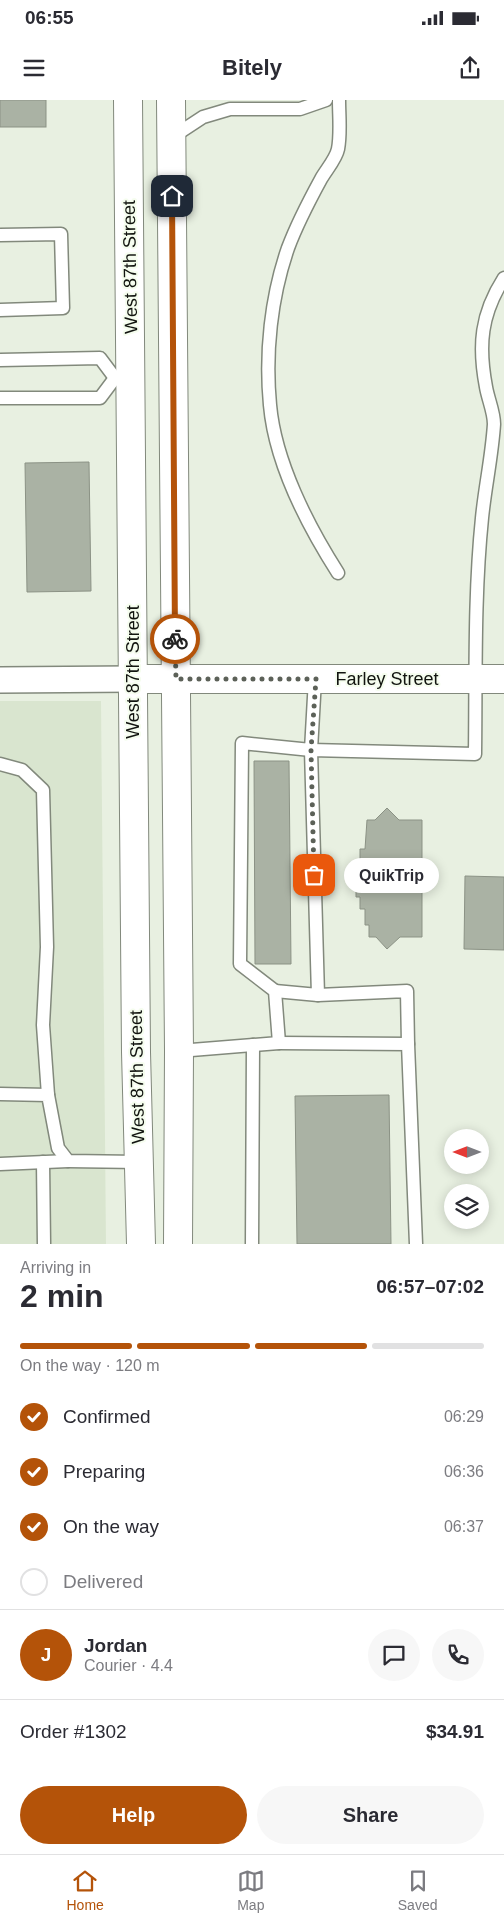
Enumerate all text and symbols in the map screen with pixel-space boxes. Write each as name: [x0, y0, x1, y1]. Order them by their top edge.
text: 06:55: [25, 7, 74, 28]
icon: menu: [20, 54, 48, 82]
icon: share: [456, 54, 484, 82]
text: Bitely: [222, 55, 282, 80]
pin: [151, 175, 193, 217]
icon: home: [158, 182, 186, 210]
street label: West 87th Street: [119, 200, 141, 334]
street label: West 87th Street: [123, 605, 143, 739]
courier: [150, 614, 200, 664]
icon: bike: [161, 625, 189, 653]
street label: Farley Street: [335, 669, 439, 689]
pin: [293, 854, 335, 896]
callout: QuikTrip: [344, 858, 439, 892]
icon: bag: [300, 861, 328, 889]
text: QuikTrip: [359, 867, 424, 884]
street label: West 87th Street: [126, 1010, 148, 1144]
north arrow: [444, 1129, 489, 1174]
map controls: [444, 1129, 489, 1229]
button: layers: [444, 1184, 489, 1229]
text: Arriving in: [20, 1259, 91, 1276]
text: 06:57–07:02: [376, 1276, 484, 1297]
text: 2 min: [20, 1278, 104, 1314]
text: On the way · 120 m: [20, 1357, 160, 1374]
icon: check: [20, 1403, 48, 1431]
text: Confirmed: [63, 1406, 151, 1427]
text: 06:29: [444, 1408, 484, 1425]
icon: check: [20, 1458, 48, 1486]
text: Preparing: [63, 1461, 145, 1482]
text: 06:36: [444, 1463, 484, 1480]
icon: check: [20, 1513, 48, 1541]
text: On the way: [63, 1516, 159, 1537]
text: 06:37: [444, 1518, 484, 1535]
text: Delivered: [63, 1571, 143, 1592]
button: chat: [368, 1629, 420, 1681]
button: phone: [432, 1629, 484, 1681]
text: Jordan: [84, 1635, 147, 1656]
text: J: [41, 1644, 51, 1665]
text: Courier · 4.4: [84, 1657, 173, 1674]
text: Order #1302: [20, 1721, 127, 1742]
text: $34.91: [426, 1721, 484, 1742]
button: Help: [20, 1786, 247, 1844]
button: Share: [257, 1786, 484, 1844]
tab: Home: [66, 1867, 104, 1913]
tab: Map: [237, 1867, 265, 1913]
tab: Saved: [398, 1867, 437, 1913]

